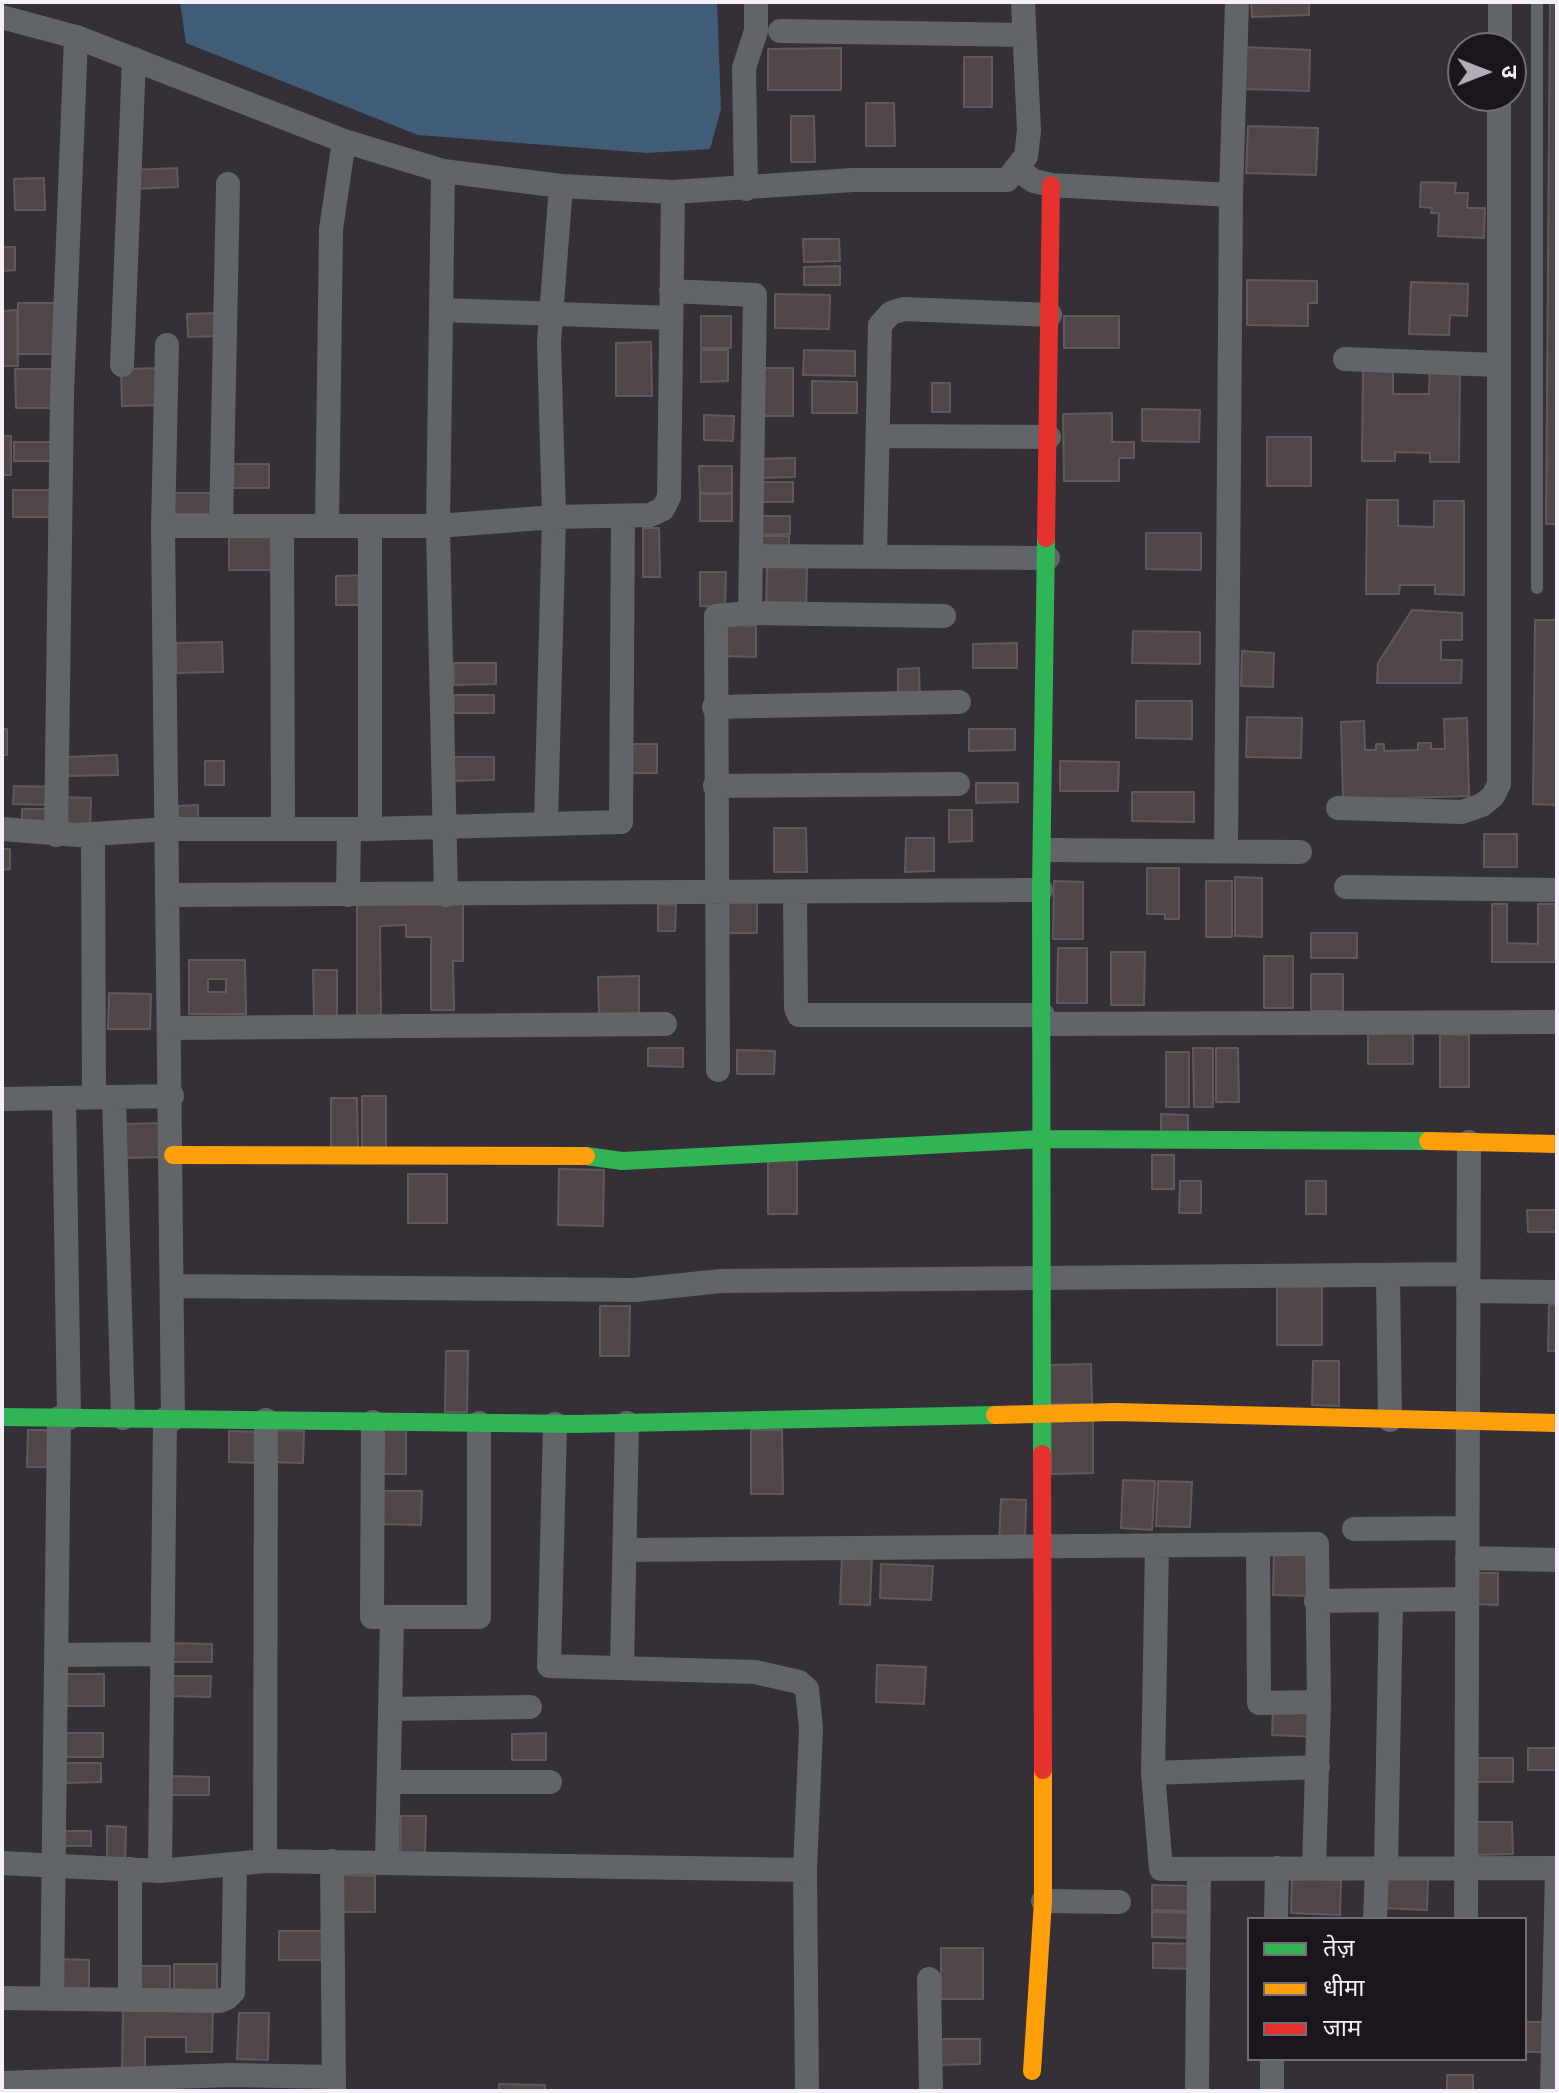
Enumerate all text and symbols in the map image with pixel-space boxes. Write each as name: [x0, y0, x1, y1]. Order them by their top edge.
north arrow: [1447, 32, 1527, 112]
text: उ: [1496, 66, 1523, 78]
legend: [1247, 1917, 1527, 2061]
text: तेज़: [1323, 1933, 1355, 1962]
text: धीमा: [1323, 1973, 1365, 2002]
text: जाम: [1323, 2013, 1361, 2042]

